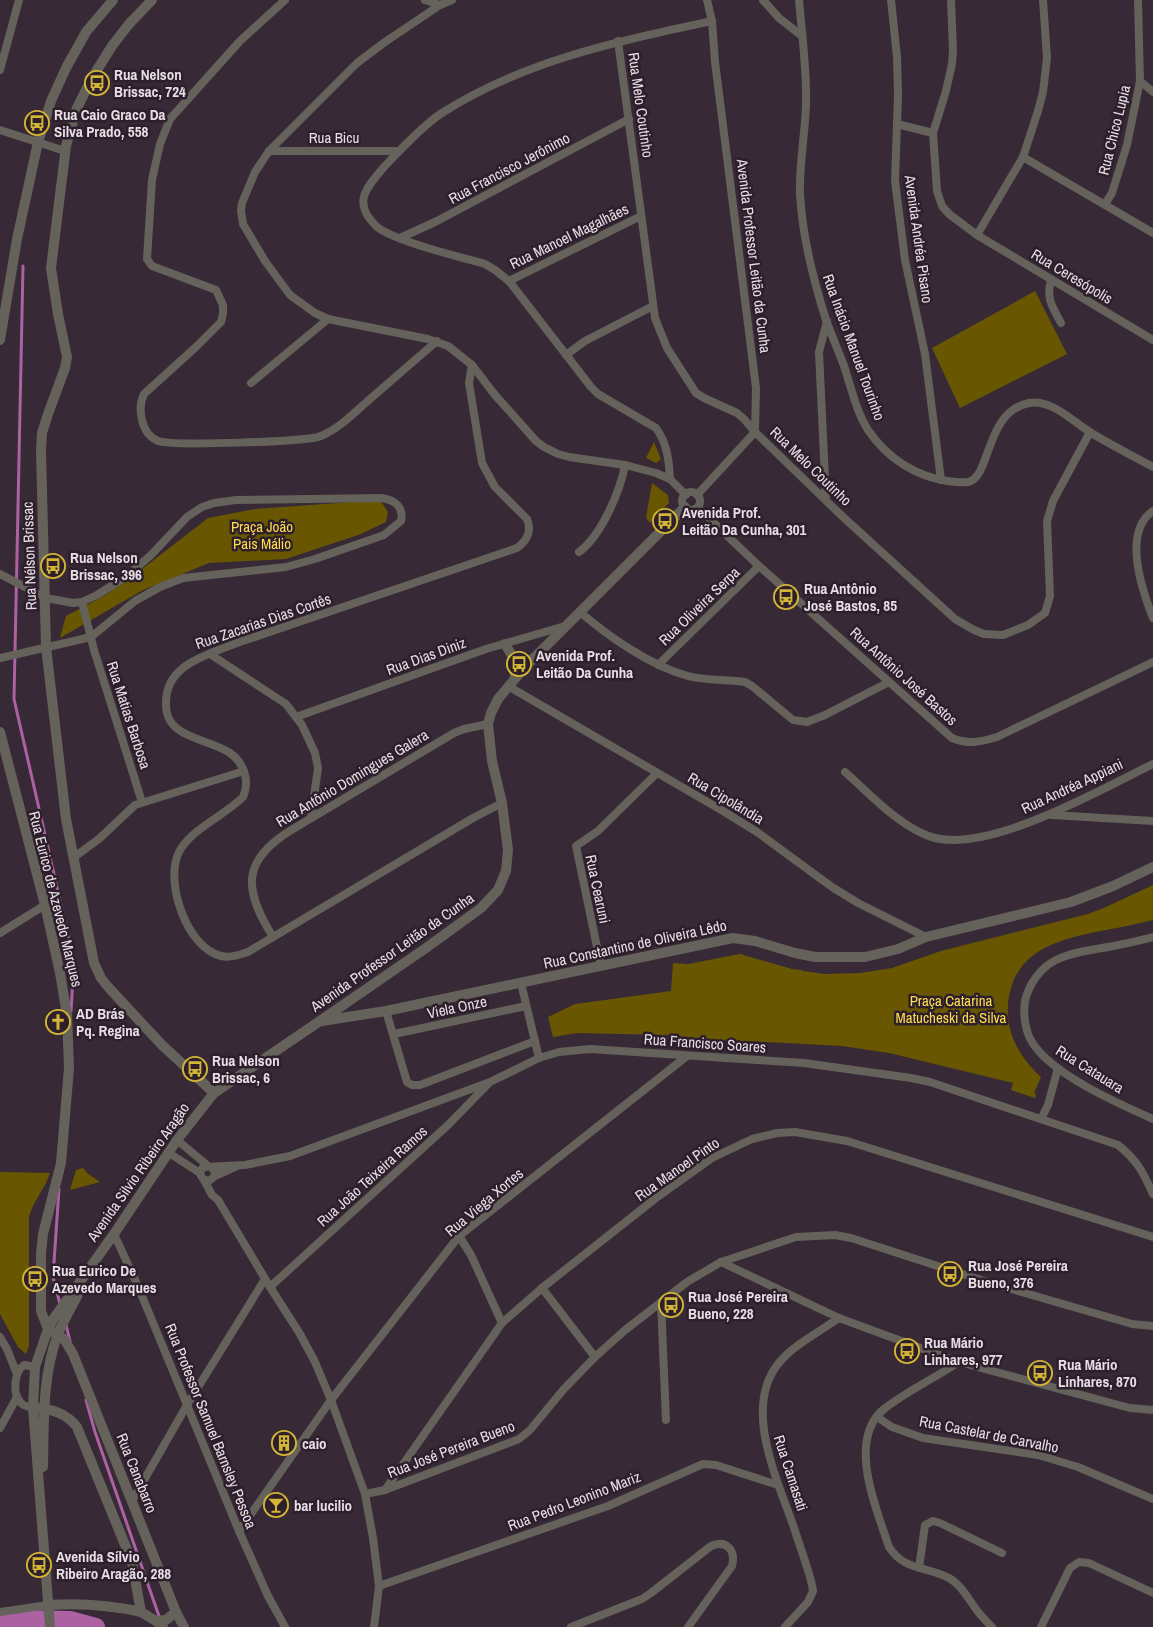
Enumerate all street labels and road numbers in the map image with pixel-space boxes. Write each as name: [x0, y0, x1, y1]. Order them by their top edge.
street label: Rua Melo Coutinho: [623, 51, 659, 159]
street label: Rua Chico Lupia: [1093, 83, 1135, 177]
street label: Rua Bicu: [309, 127, 359, 148]
street label: Rua Francisco Jerônimo: [445, 127, 574, 209]
street label: Avenida Professor Leitão da Cunha: [732, 157, 776, 354]
street label: Avenida Andréa Pisano: [899, 173, 938, 305]
street label: Rua Manoel Magalhães: [506, 198, 632, 274]
street label: Rua Ceresópolis: [1027, 243, 1117, 309]
street label: Rua Inácio Manuel Tourinho: [818, 271, 890, 423]
street label: Rua Melo Coutinho: [766, 422, 857, 510]
street label: Rua Nélson Brissac: [17, 501, 41, 611]
street label: Rua Oliveira Serpa: [654, 562, 744, 650]
street label: Rua Zacarias Dias Cortês: [192, 588, 334, 654]
street label: Rua Antônio José Bastos: [846, 622, 962, 730]
street label: Rua Dias Diniz: [383, 632, 469, 680]
street label: Rua Matias Barbosa: [102, 658, 156, 772]
street label: Rua Antônio Domingues Galera: [272, 724, 432, 832]
street label: Rua Andréa Appiani: [1018, 753, 1126, 819]
street label: Rua Cipolândia: [684, 767, 768, 829]
street label: Rua Eurico de Azevedo Marques: [24, 809, 88, 989]
street label: Rua Cearuni: [580, 853, 616, 925]
street label: Avenida Professor Leitão da Cunha: [305, 887, 478, 1017]
street label: Rua Constantino de Oliveira Lêdo: [542, 914, 729, 974]
street label: Viela Onze: [425, 990, 489, 1024]
street label: Rua Francisco Soares: [643, 1028, 767, 1058]
street label: Rua Catauara: [1052, 1040, 1128, 1098]
street label: Avenida Silvio Ribeiro Aragão: [81, 1098, 194, 1247]
street label: Rua João Teixeira Ramos: [312, 1121, 432, 1231]
street label: Rua Manoel Pinto: [631, 1132, 723, 1206]
street label: Rua Viega Xortes: [440, 1163, 528, 1241]
street label: Rua Professor Samuel Barnsley Pessoa: [160, 1320, 262, 1532]
street label: Rua Castelar de Carvalho: [918, 1410, 1061, 1458]
street label: Rua José Pereira Bueno: [384, 1415, 518, 1483]
street label: Rua Canabarro: [112, 1430, 163, 1516]
street label: Rua Camasati: [769, 1432, 813, 1514]
street label: Rua Pedro Leonino Mariz: [504, 1466, 644, 1536]

